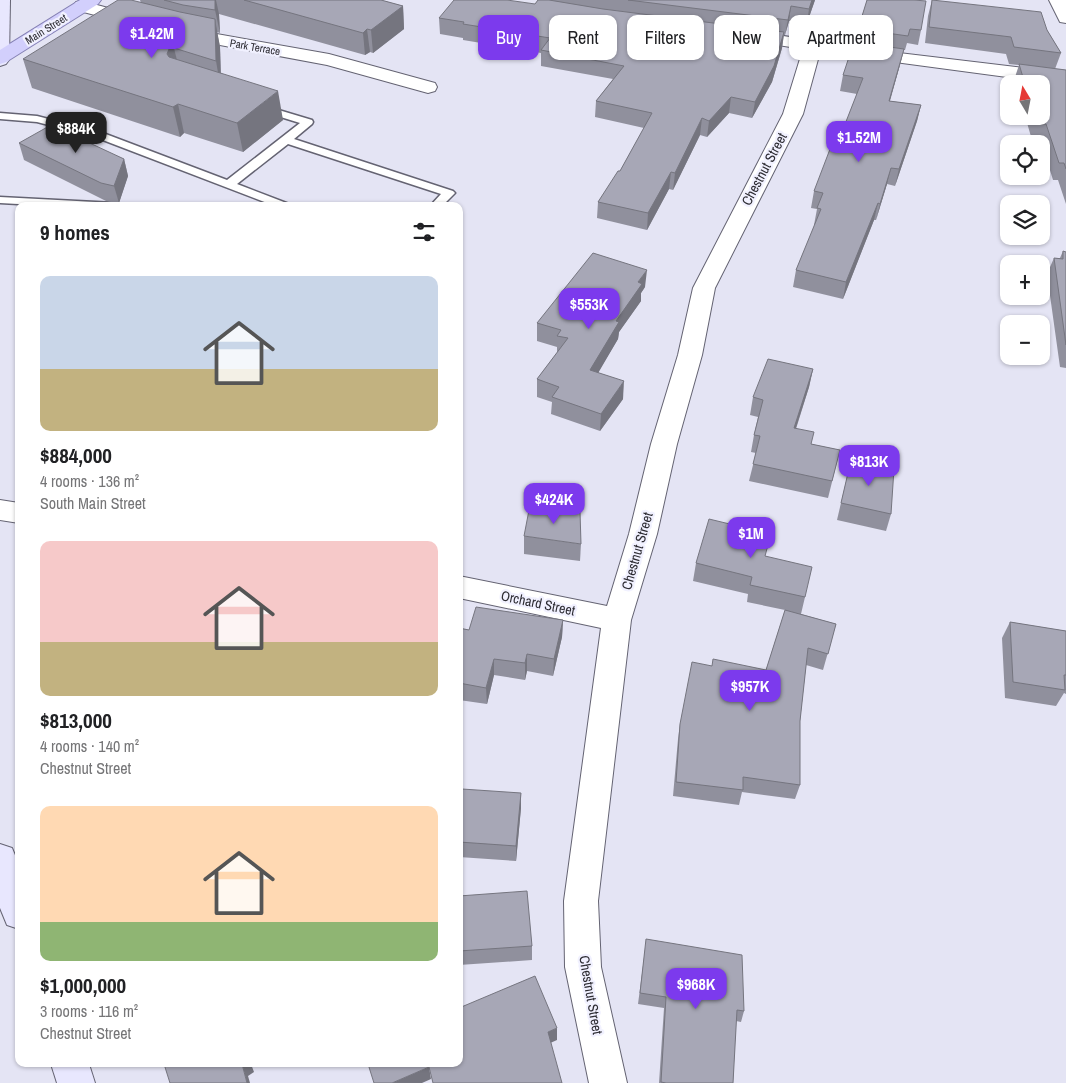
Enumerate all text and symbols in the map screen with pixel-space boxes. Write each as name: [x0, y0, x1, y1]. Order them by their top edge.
street label: Main Street: [23, 10, 70, 47]
chip: Buy: [478, 15, 539, 60]
chip: Rent: [549, 15, 617, 60]
chip: Filters: [627, 15, 704, 60]
chip: New: [714, 15, 779, 60]
chip: Apartment: [789, 15, 893, 60]
pin: $1.42M: [111, 17, 193, 59]
text: $1.42M: [130, 22, 174, 44]
street label: Park Terrace: [229, 36, 281, 58]
north arrow: [1000, 75, 1050, 125]
map controls: [1000, 75, 1050, 365]
pin: $884K: [41, 112, 111, 154]
text: $884K: [57, 117, 95, 139]
pin: $1.52M: [818, 120, 900, 163]
text: $1.52M: [837, 126, 881, 148]
street label: Chestnut Street: [737, 130, 791, 208]
button: locate: [1000, 135, 1050, 185]
button: layers: [1000, 195, 1050, 245]
text: 9 homes: [40, 218, 110, 247]
icon: filters: [410, 218, 438, 246]
button: +: [1000, 255, 1050, 305]
pin: $553K: [554, 288, 624, 330]
text: $553K: [570, 293, 608, 315]
icon: home: [194, 308, 284, 398]
button: −: [1000, 315, 1050, 365]
text: $884,000: [40, 441, 112, 470]
pin: $813K: [834, 444, 904, 487]
text: $813K: [850, 450, 888, 472]
text: 4 rooms · 136 m²: [40, 470, 139, 492]
pin: $424K: [519, 482, 589, 525]
text: $424K: [535, 488, 573, 510]
text: South Main Street: [40, 492, 146, 514]
street label: Chestnut Street: [617, 510, 657, 592]
pin: $1M: [727, 516, 775, 559]
text: $1M: [738, 522, 764, 544]
icon: home: [194, 573, 284, 663]
street label: Orchard Street: [499, 586, 577, 620]
pin: $957K: [715, 670, 785, 712]
text: $957K: [731, 675, 769, 697]
text: $813,000: [40, 706, 112, 735]
text: 4 rooms · 140 m²: [40, 735, 139, 757]
text: Chestnut Street: [40, 757, 131, 779]
icon: home: [194, 838, 284, 928]
street label: Chestnut Street: [575, 954, 607, 1036]
pin: $968K: [661, 968, 731, 1010]
text: $1,000,000: [40, 971, 126, 1000]
text: $968K: [677, 973, 715, 995]
text: 3 rooms · 116 m²: [40, 1000, 138, 1022]
text: Chestnut Street: [40, 1022, 131, 1044]

